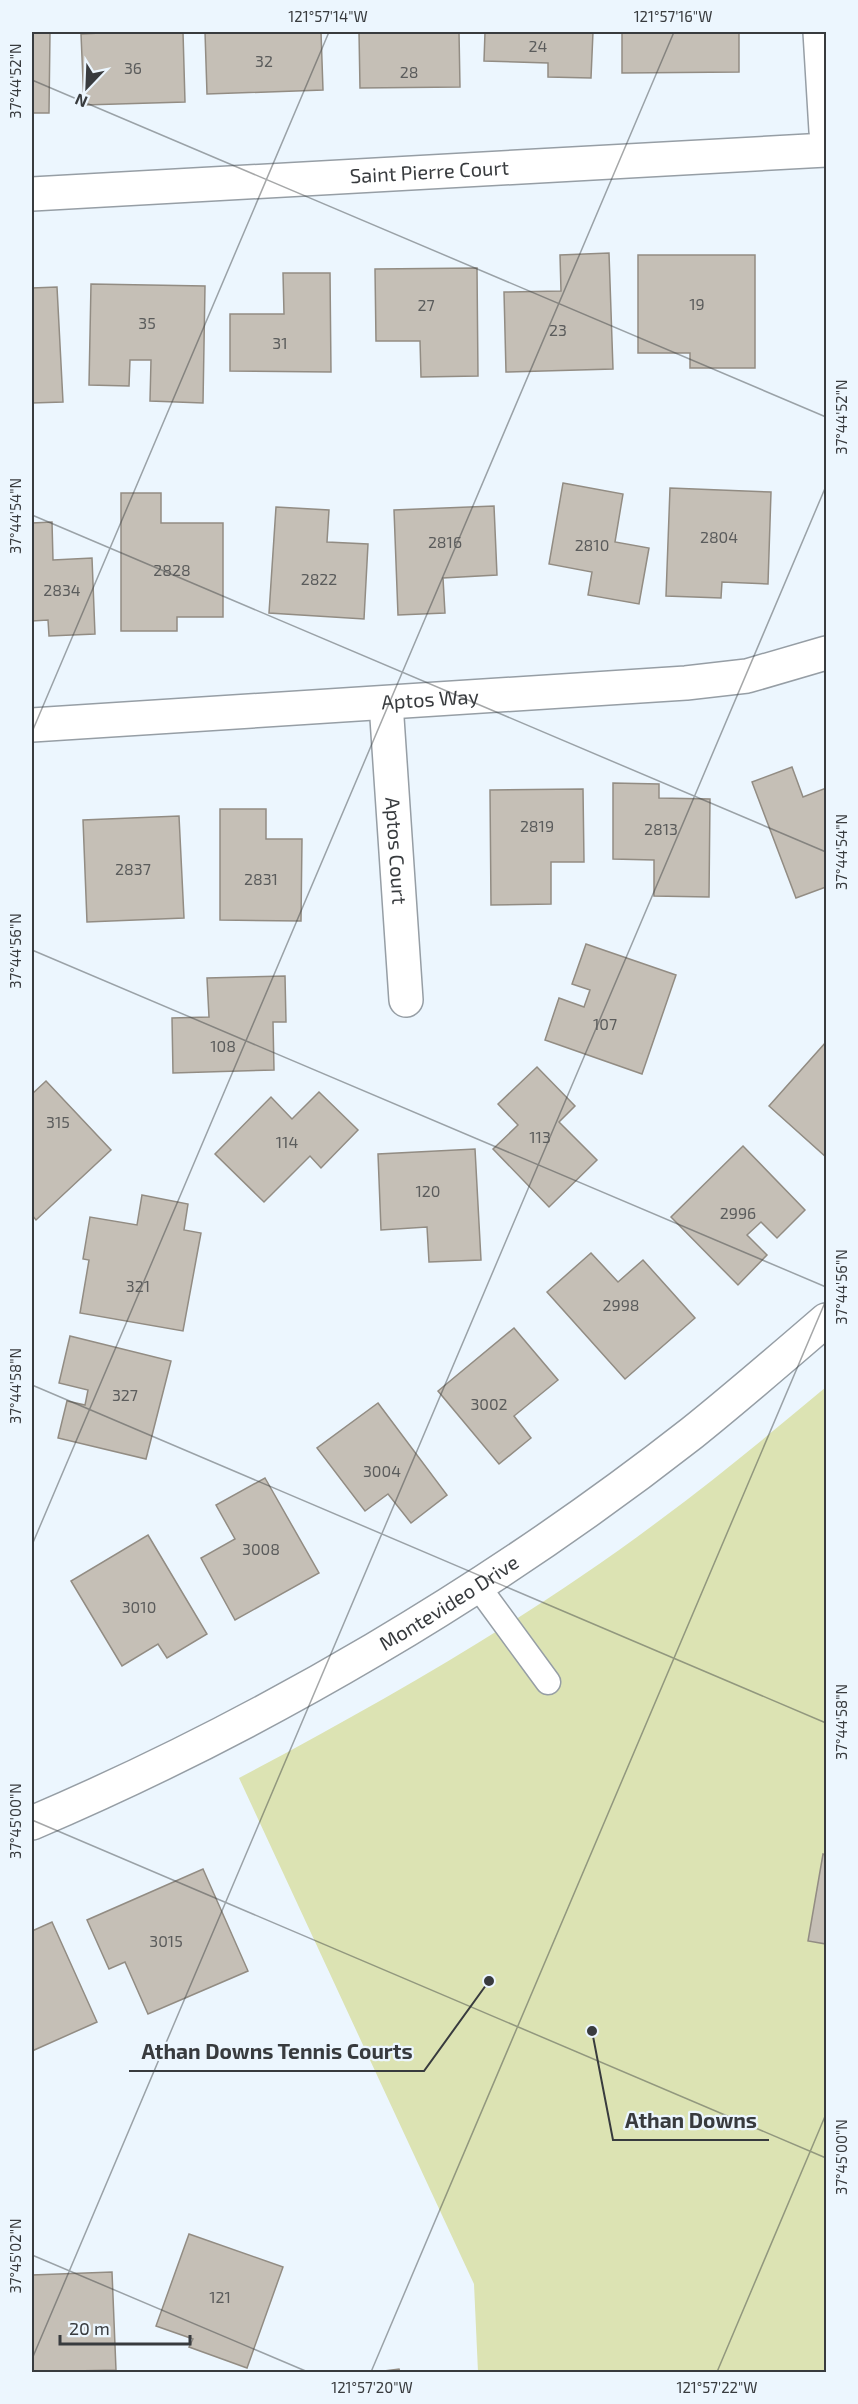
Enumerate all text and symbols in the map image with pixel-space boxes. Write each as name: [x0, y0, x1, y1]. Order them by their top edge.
text: 121°57'14"W: [288, 7, 368, 25]
text: 121°57'16"W: [634, 7, 712, 25]
house number: 24: [529, 36, 548, 55]
text: 37°44'52"N: [6, 43, 24, 119]
house number: 32: [255, 51, 273, 70]
north arrow: [57, 57, 117, 117]
house number: 36: [124, 58, 142, 77]
house number: 28: [400, 62, 418, 81]
text: N: [72, 90, 90, 112]
street label: Saint Pierre Court: [349, 155, 510, 187]
house number: 19: [689, 294, 705, 313]
house number: 27: [417, 295, 435, 314]
house number: 35: [138, 313, 156, 332]
house number: 23: [549, 320, 567, 339]
house number: 31: [272, 333, 288, 352]
text: 37°44'52"N: [832, 379, 850, 455]
text: 37°44'54"N: [6, 478, 24, 554]
house number: 2804: [700, 527, 738, 546]
house number: 2816: [428, 532, 462, 551]
house number: 2810: [575, 535, 609, 554]
house number: 2828: [153, 560, 191, 579]
house number: 2822: [301, 569, 337, 588]
house number: 2834: [43, 580, 81, 599]
street label: Aptos Way: [381, 683, 480, 714]
street label: Aptos Court: [381, 796, 413, 905]
text: 37°44'54"N: [832, 814, 850, 890]
house number: 2819: [520, 816, 554, 835]
house number: 2813: [644, 819, 678, 838]
house number: 2837: [115, 859, 151, 878]
house number: 2831: [244, 869, 278, 888]
text: 37°44'56"N: [6, 913, 24, 989]
house number: 107: [593, 1014, 617, 1033]
house number: 108: [210, 1036, 236, 1055]
house number: 315: [46, 1112, 70, 1131]
house number: 113: [529, 1127, 551, 1146]
house number: 114: [276, 1132, 298, 1151]
house number: 120: [415, 1181, 441, 1200]
house number: 2996: [720, 1203, 756, 1222]
text: 37°44'56"N: [832, 1249, 850, 1325]
house number: 321: [126, 1276, 150, 1295]
house number: 2998: [602, 1295, 640, 1314]
text: 37°44'58"N: [6, 1348, 24, 1424]
house number: 327: [112, 1385, 138, 1404]
house number: 3002: [470, 1394, 508, 1413]
house number: 3004: [363, 1461, 401, 1480]
house number: 3008: [242, 1539, 280, 1558]
street label: Montevideo Drive: [374, 1549, 523, 1655]
house number: 3010: [122, 1597, 156, 1616]
text: 37°44'58"N: [832, 1684, 850, 1760]
text: 37°45'00"N: [6, 1783, 24, 1859]
house number: 3015: [149, 1931, 183, 1950]
callout: Athan Downs Tennis Courts: [129, 2032, 424, 2071]
text: Athan Downs Tennis Courts: [141, 2038, 413, 2063]
callout: Athan Downs: [613, 2101, 769, 2140]
text: Athan Downs: [625, 2107, 757, 2132]
text: 37°45'00"N: [832, 2119, 850, 2195]
text: 37°45'02"N: [6, 2218, 24, 2294]
house number: 121: [209, 2287, 231, 2306]
scale bar: [60, 2308, 190, 2346]
text: 20 m: [69, 2317, 110, 2339]
text: 121°57'20"W: [331, 2378, 413, 2396]
text: 121°57'22"W: [676, 2378, 758, 2396]

